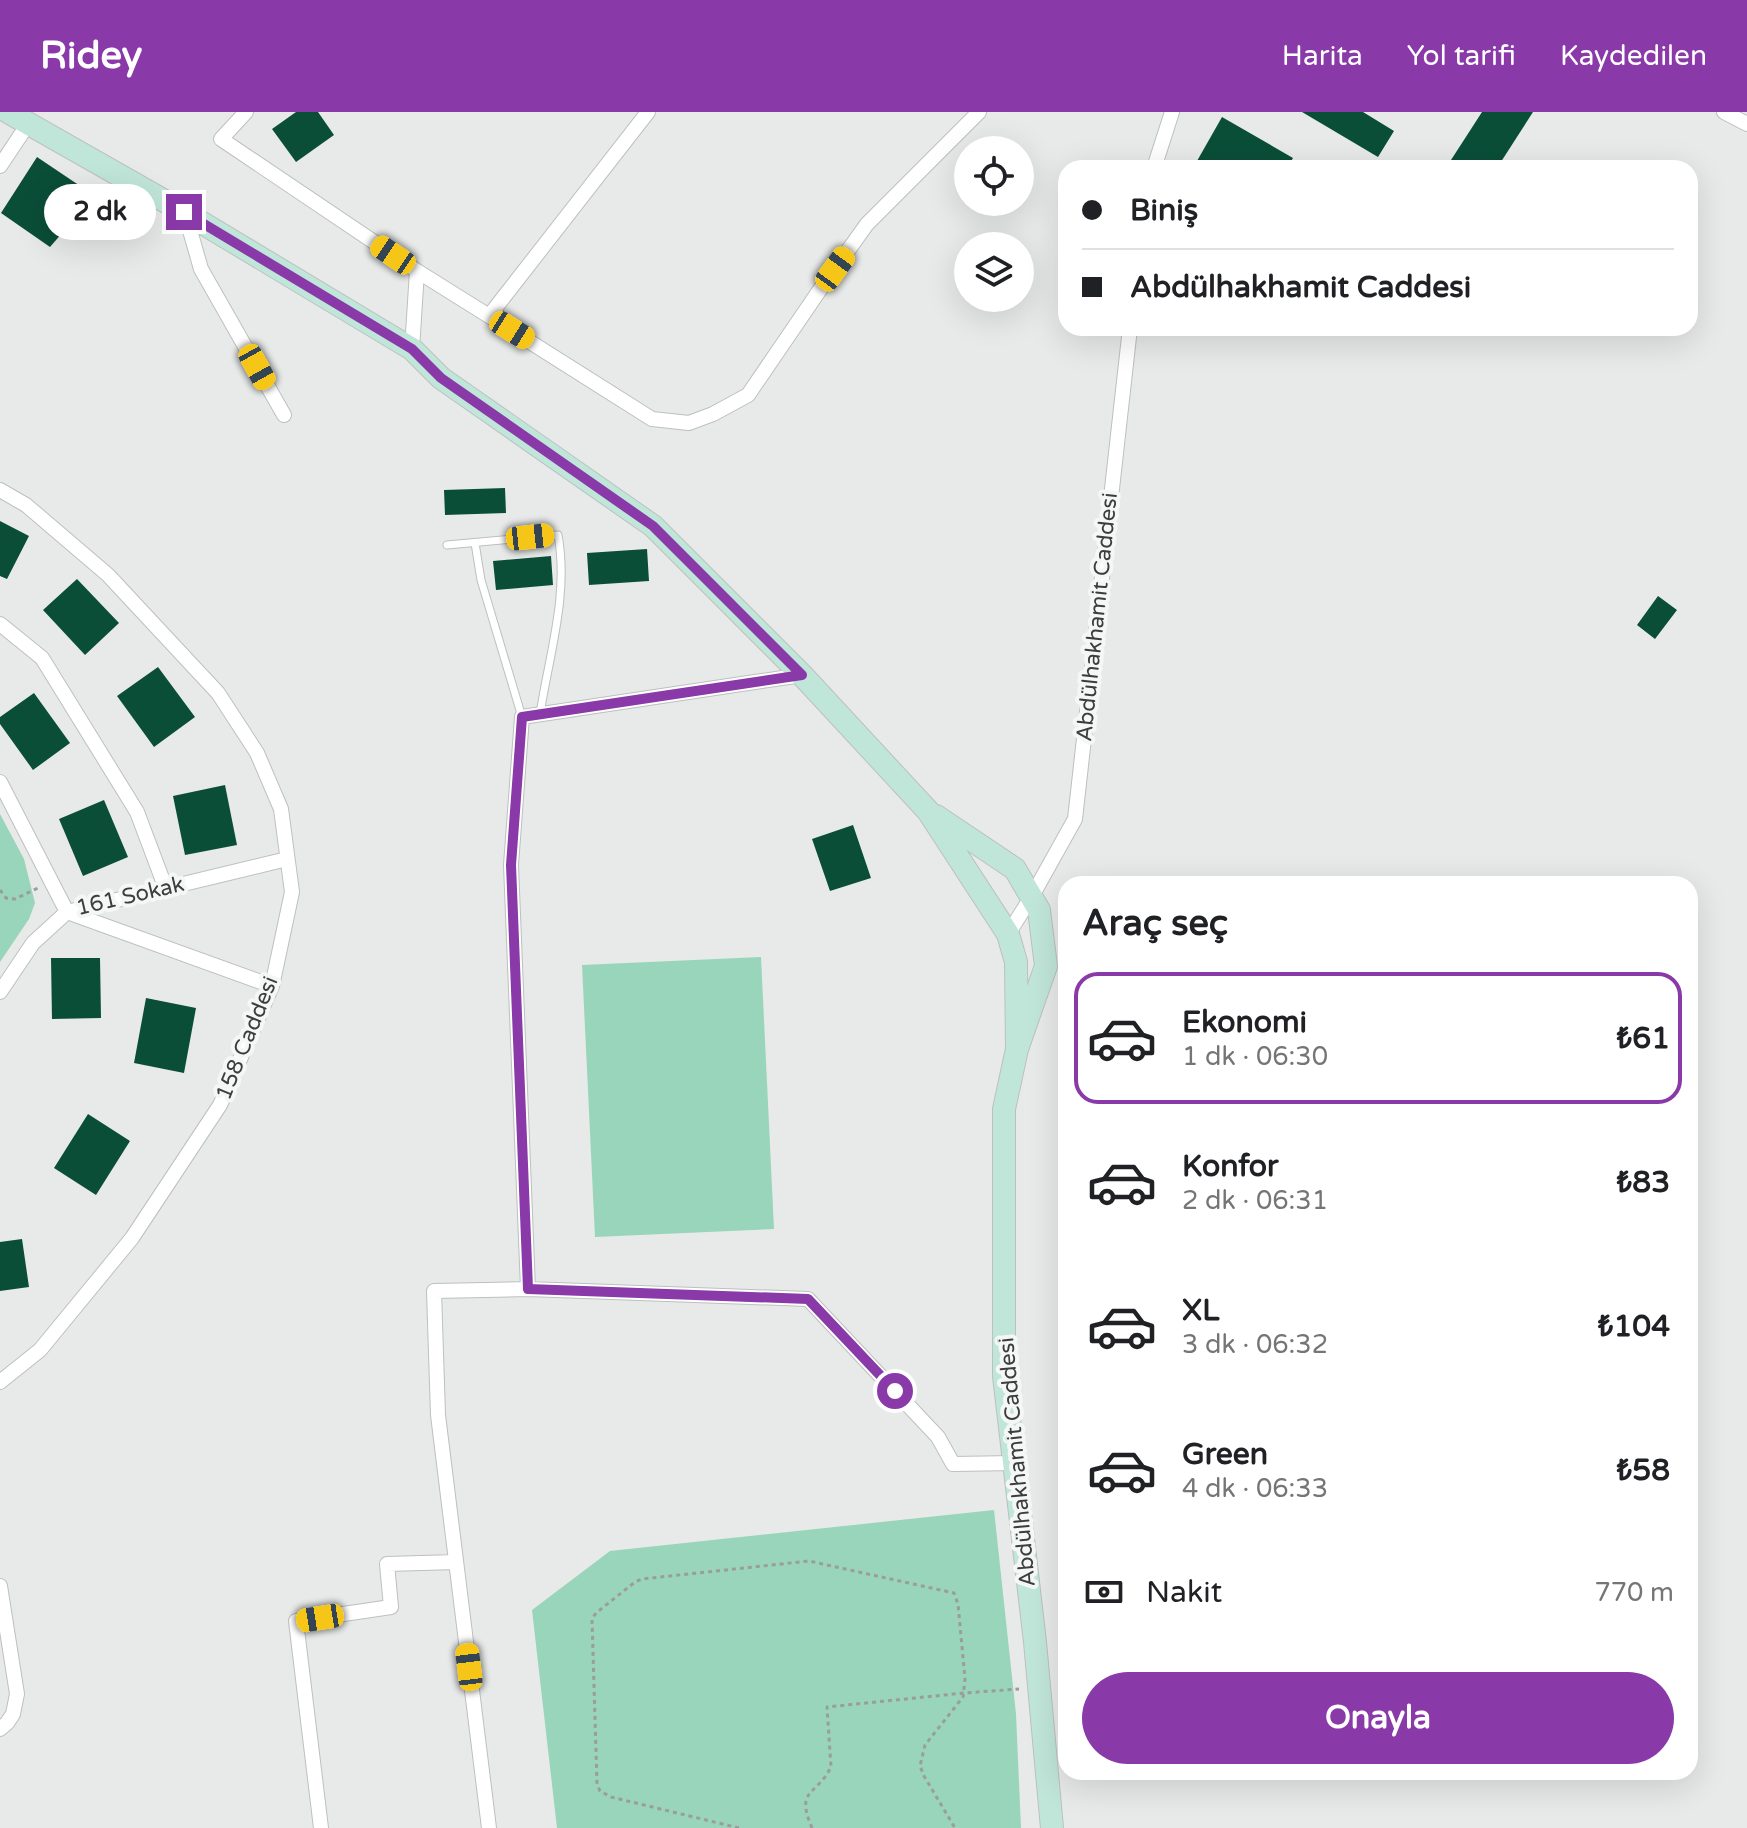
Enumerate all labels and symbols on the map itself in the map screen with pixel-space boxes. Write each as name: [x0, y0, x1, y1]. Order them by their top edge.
callout: 2 dk: [44, 184, 156, 240]
route end: [166, 194, 202, 230]
car: [366, 232, 420, 278]
car: [811, 243, 859, 295]
car: [485, 307, 539, 353]
car: [235, 340, 279, 394]
street label: Abdülhakhamit Caddesi: [1071, 491, 1123, 743]
car: [505, 523, 555, 551]
street label: 161 Sokak: [73, 871, 187, 921]
street label: 158 Caddesi: [210, 972, 284, 1104]
street label: Abdülhakhamit Caddesi: [993, 1336, 1041, 1588]
route start: [877, 1373, 913, 1409]
car: [294, 1602, 346, 1634]
car: [454, 1642, 484, 1692]

